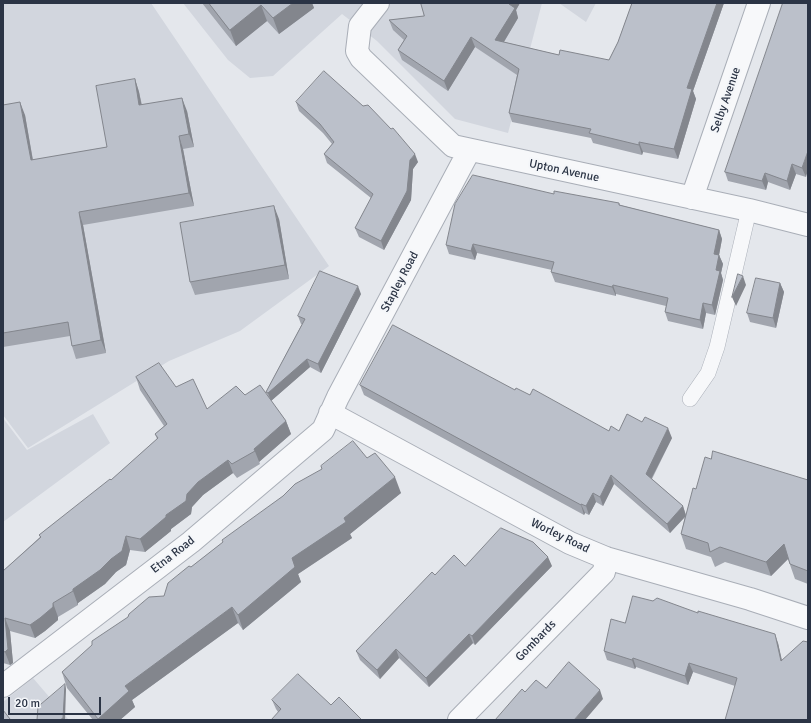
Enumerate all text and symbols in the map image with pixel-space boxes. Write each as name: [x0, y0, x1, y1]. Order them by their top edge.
street label: Selby Avenue: [708, 65, 744, 135]
street label: Upton Avenue: [528, 157, 600, 185]
street label: Stapley Road: [378, 249, 422, 315]
street label: Worley Road: [528, 516, 592, 556]
street label: Etna Road: [148, 533, 198, 577]
street label: Gombards: [513, 617, 559, 665]
scale bar: [10, 689, 103, 715]
text: 20 m: [15, 696, 40, 711]

